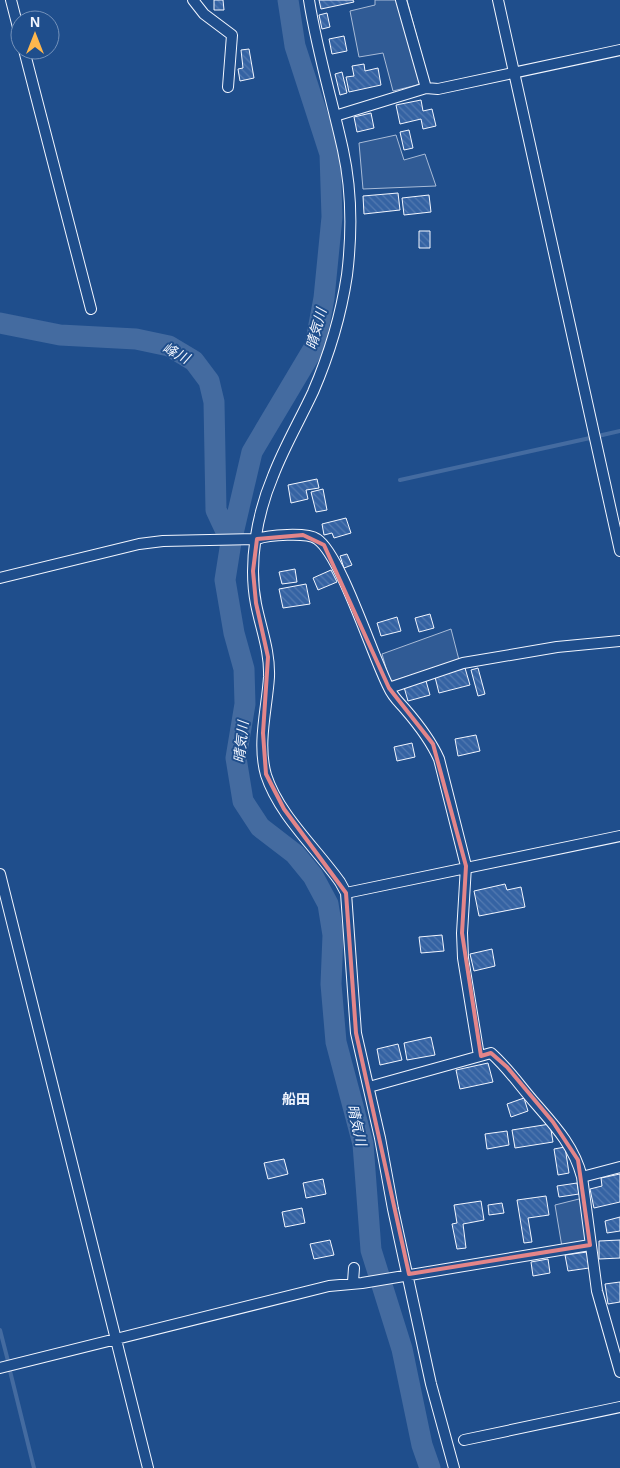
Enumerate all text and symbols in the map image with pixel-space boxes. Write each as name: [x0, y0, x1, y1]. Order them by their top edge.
north arrow: [10, 10, 60, 60]
text: N: [30, 14, 40, 30]
water label: 晴気川: [303, 305, 330, 351]
water label: 峰川: [160, 340, 194, 367]
water label: 晴気川: [231, 718, 251, 764]
district label: 船田: [282, 1091, 310, 1107]
water label: 晴気川: [344, 1103, 370, 1149]

